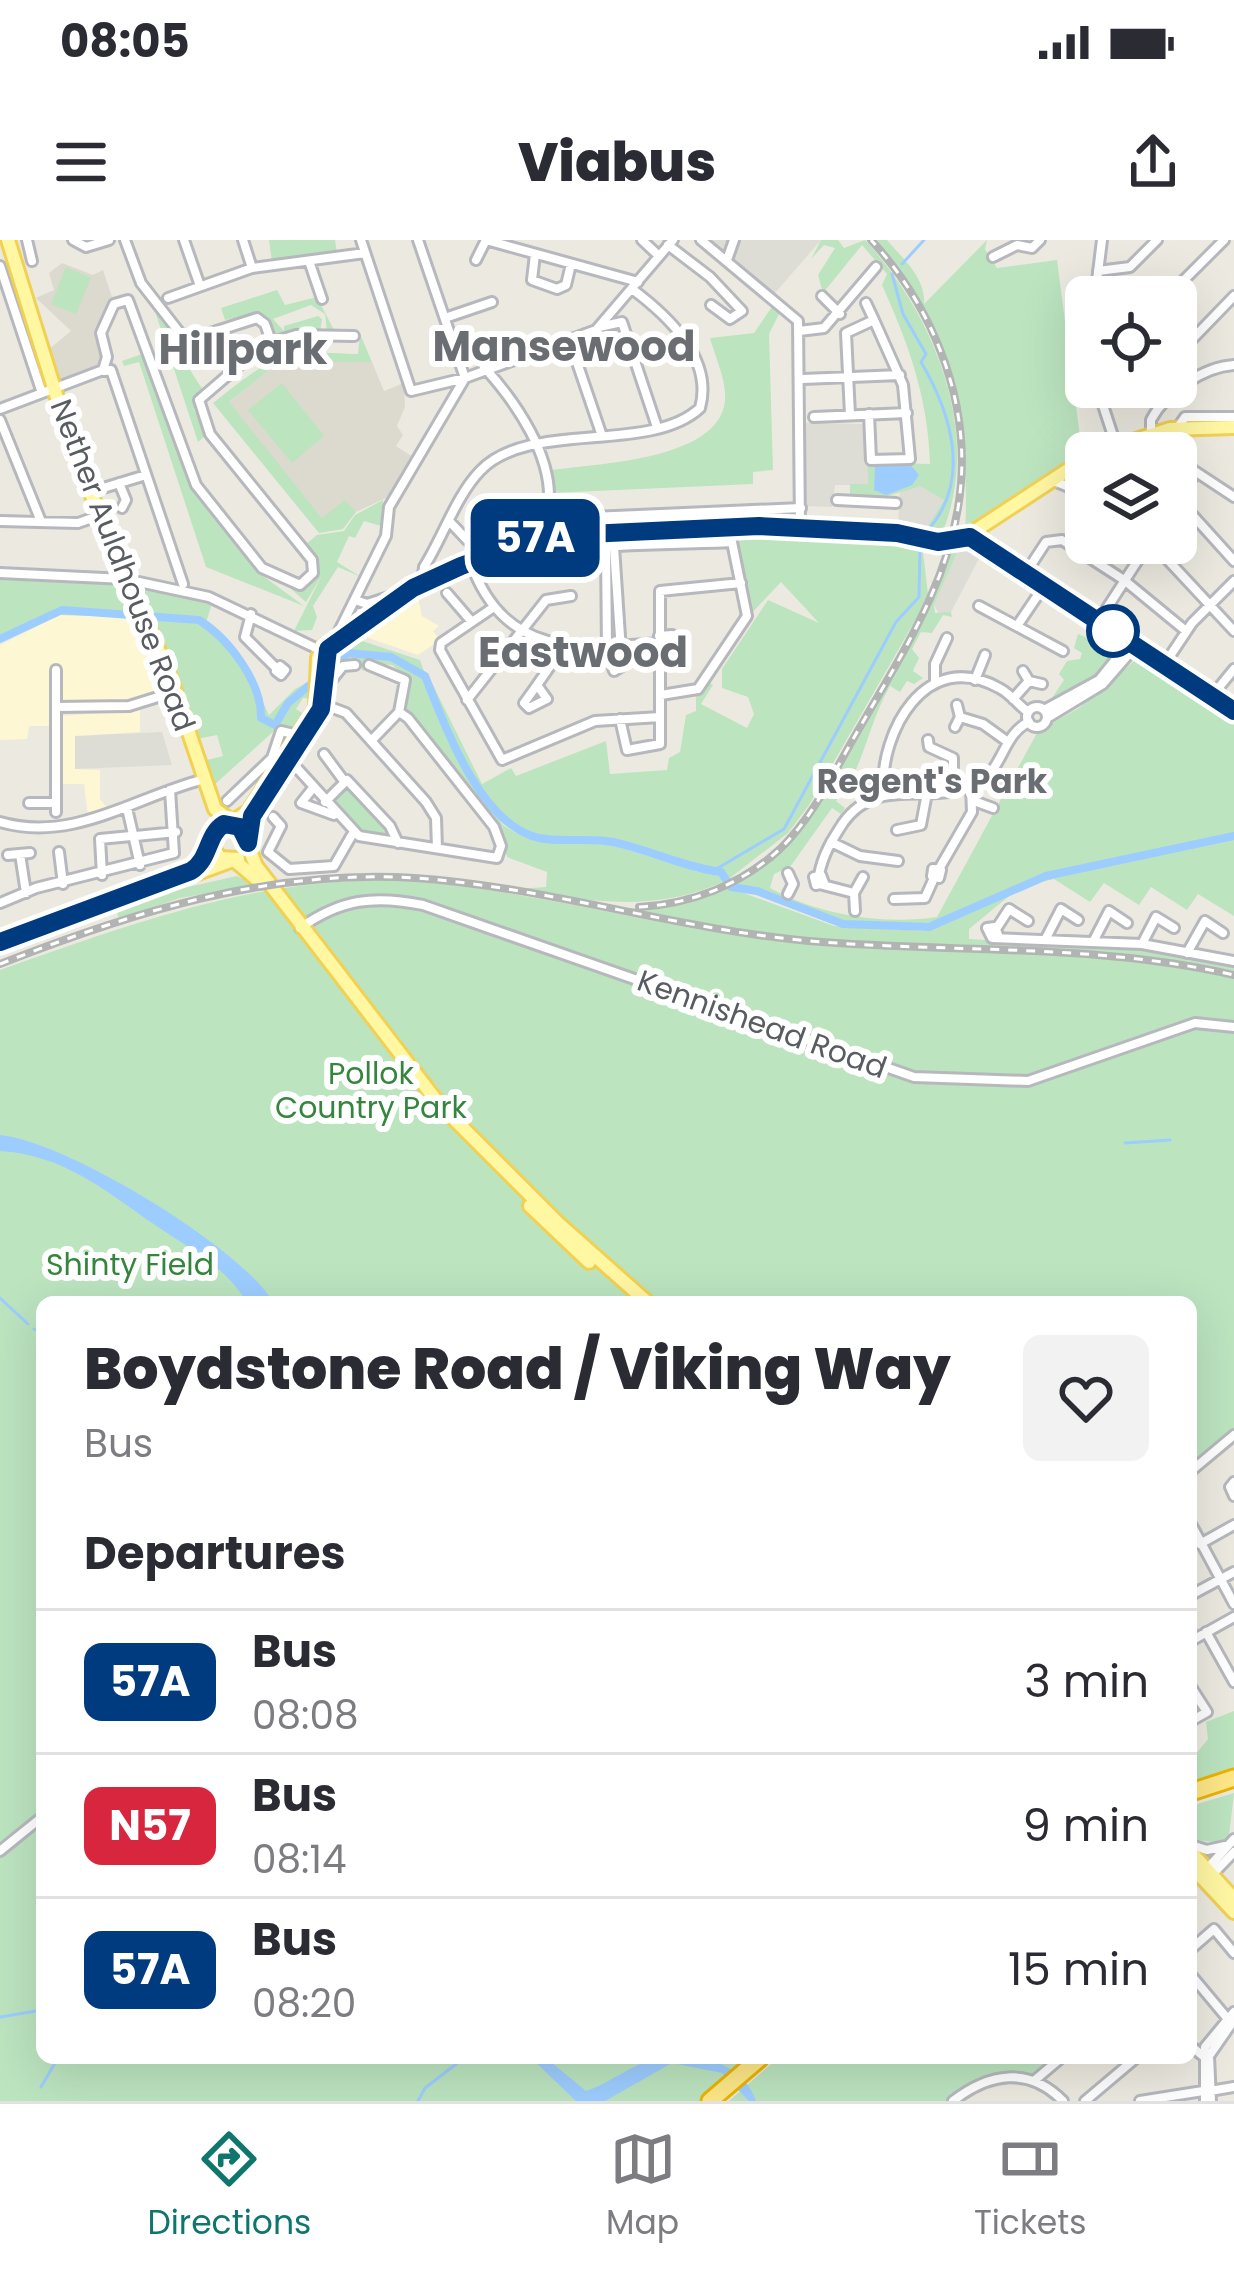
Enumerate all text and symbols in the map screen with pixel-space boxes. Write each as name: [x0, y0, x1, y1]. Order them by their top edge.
text: 08:05: [60, 10, 190, 73]
text: Viabus: [518, 124, 716, 200]
icon: menu: [48, 129, 114, 195]
icon: share: [1120, 129, 1186, 195]
map controls: [1065, 276, 1197, 564]
button: locate: [1065, 276, 1197, 408]
district label: Mansewood: [432, 317, 696, 376]
district label: Hillpark: [159, 320, 327, 379]
street label: Nether Auldhouse Road: [40, 393, 206, 737]
button: layers: [1065, 432, 1197, 564]
line badge: 57A: [466, 499, 604, 577]
text: 57A: [495, 508, 575, 567]
unlabelled marker: [1088, 606, 1138, 656]
district label: Eastwood: [478, 623, 688, 682]
district label: Regent's Park: [817, 758, 1048, 805]
street label: Kennishead Road: [631, 959, 893, 1089]
park label: Pollok Country Park: [275, 1052, 468, 1129]
park label: Shinty Field: [46, 1243, 214, 1286]
text: Boydstone Road / Viking Way: [84, 1329, 951, 1409]
button: heart: [1023, 1335, 1149, 1461]
text: Bus: [84, 1416, 153, 1471]
text: Departures: [84, 1522, 346, 1585]
text: Bus: [252, 1620, 337, 1683]
text: 3 min: [1024, 1650, 1149, 1713]
text: 57A: [110, 1652, 190, 1711]
text: 08:08: [252, 1688, 359, 1743]
text: Bus: [252, 1764, 337, 1827]
text: 9 min: [1022, 1794, 1149, 1857]
text: N57: [109, 1796, 191, 1855]
text: 08:14: [252, 1832, 346, 1887]
text: Bus: [252, 1908, 337, 1971]
text: 15 min: [1008, 1938, 1149, 2001]
text: 57A: [110, 1940, 190, 1999]
text: 08:20: [252, 1976, 356, 2031]
tab: Directions: [147, 2126, 311, 2248]
tab: Map: [606, 2126, 679, 2248]
tab: Tickets: [974, 2126, 1087, 2248]

